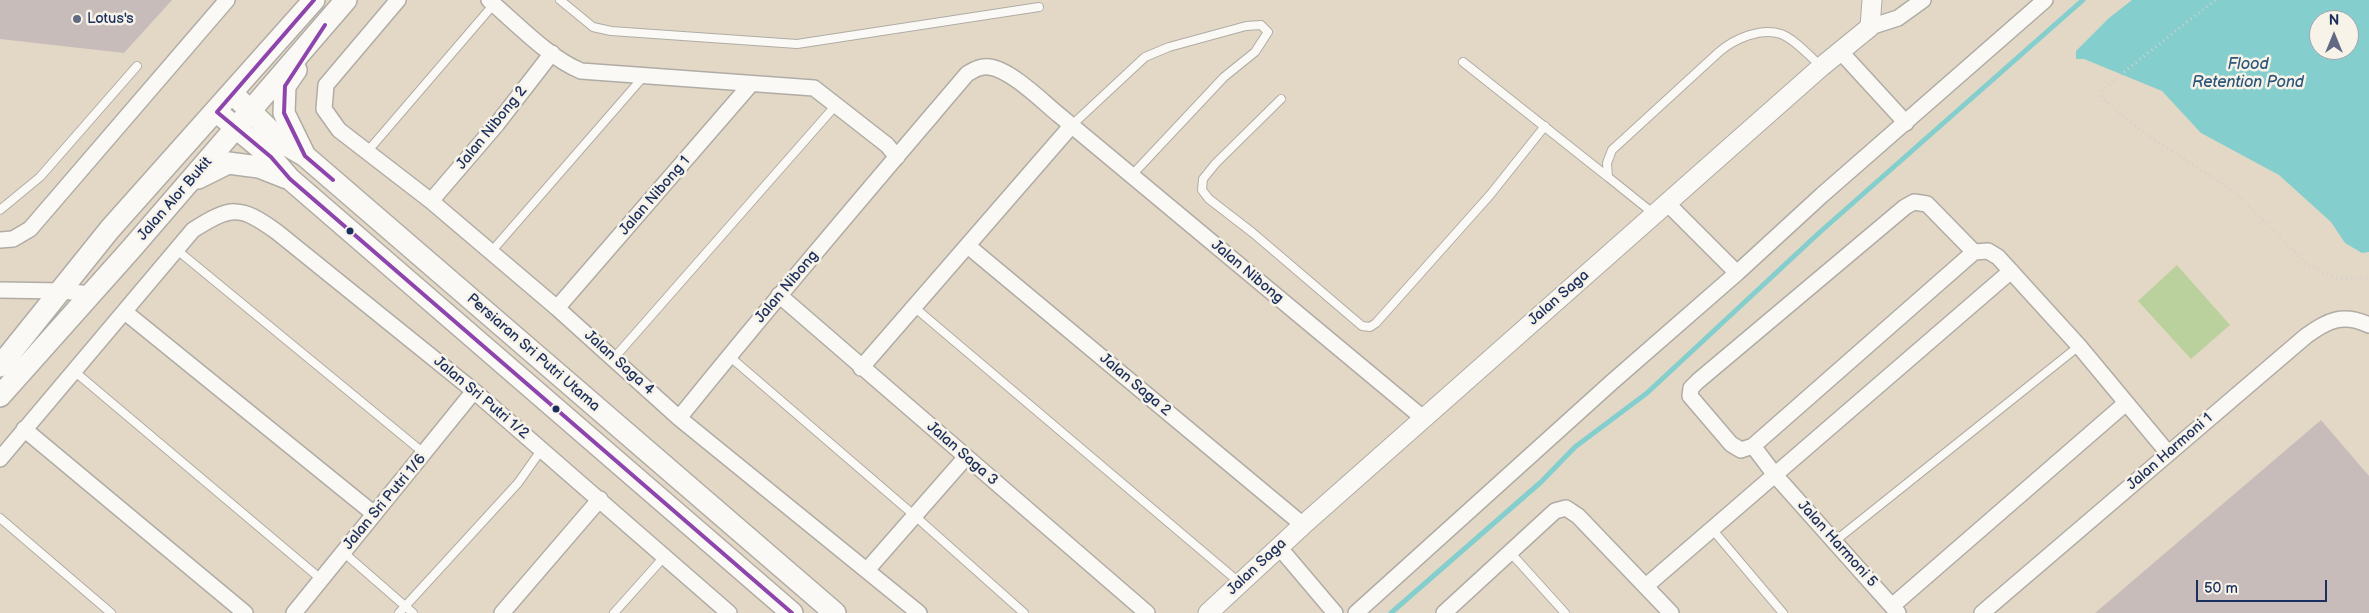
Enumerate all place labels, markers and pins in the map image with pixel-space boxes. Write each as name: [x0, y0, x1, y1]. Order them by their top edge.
place label: Lotus's: [87, 10, 134, 28]
marker: Lotus's: [71, 13, 83, 25]
unlabelled marker: [345, 226, 355, 236]
unlabelled marker: [551, 404, 561, 414]

